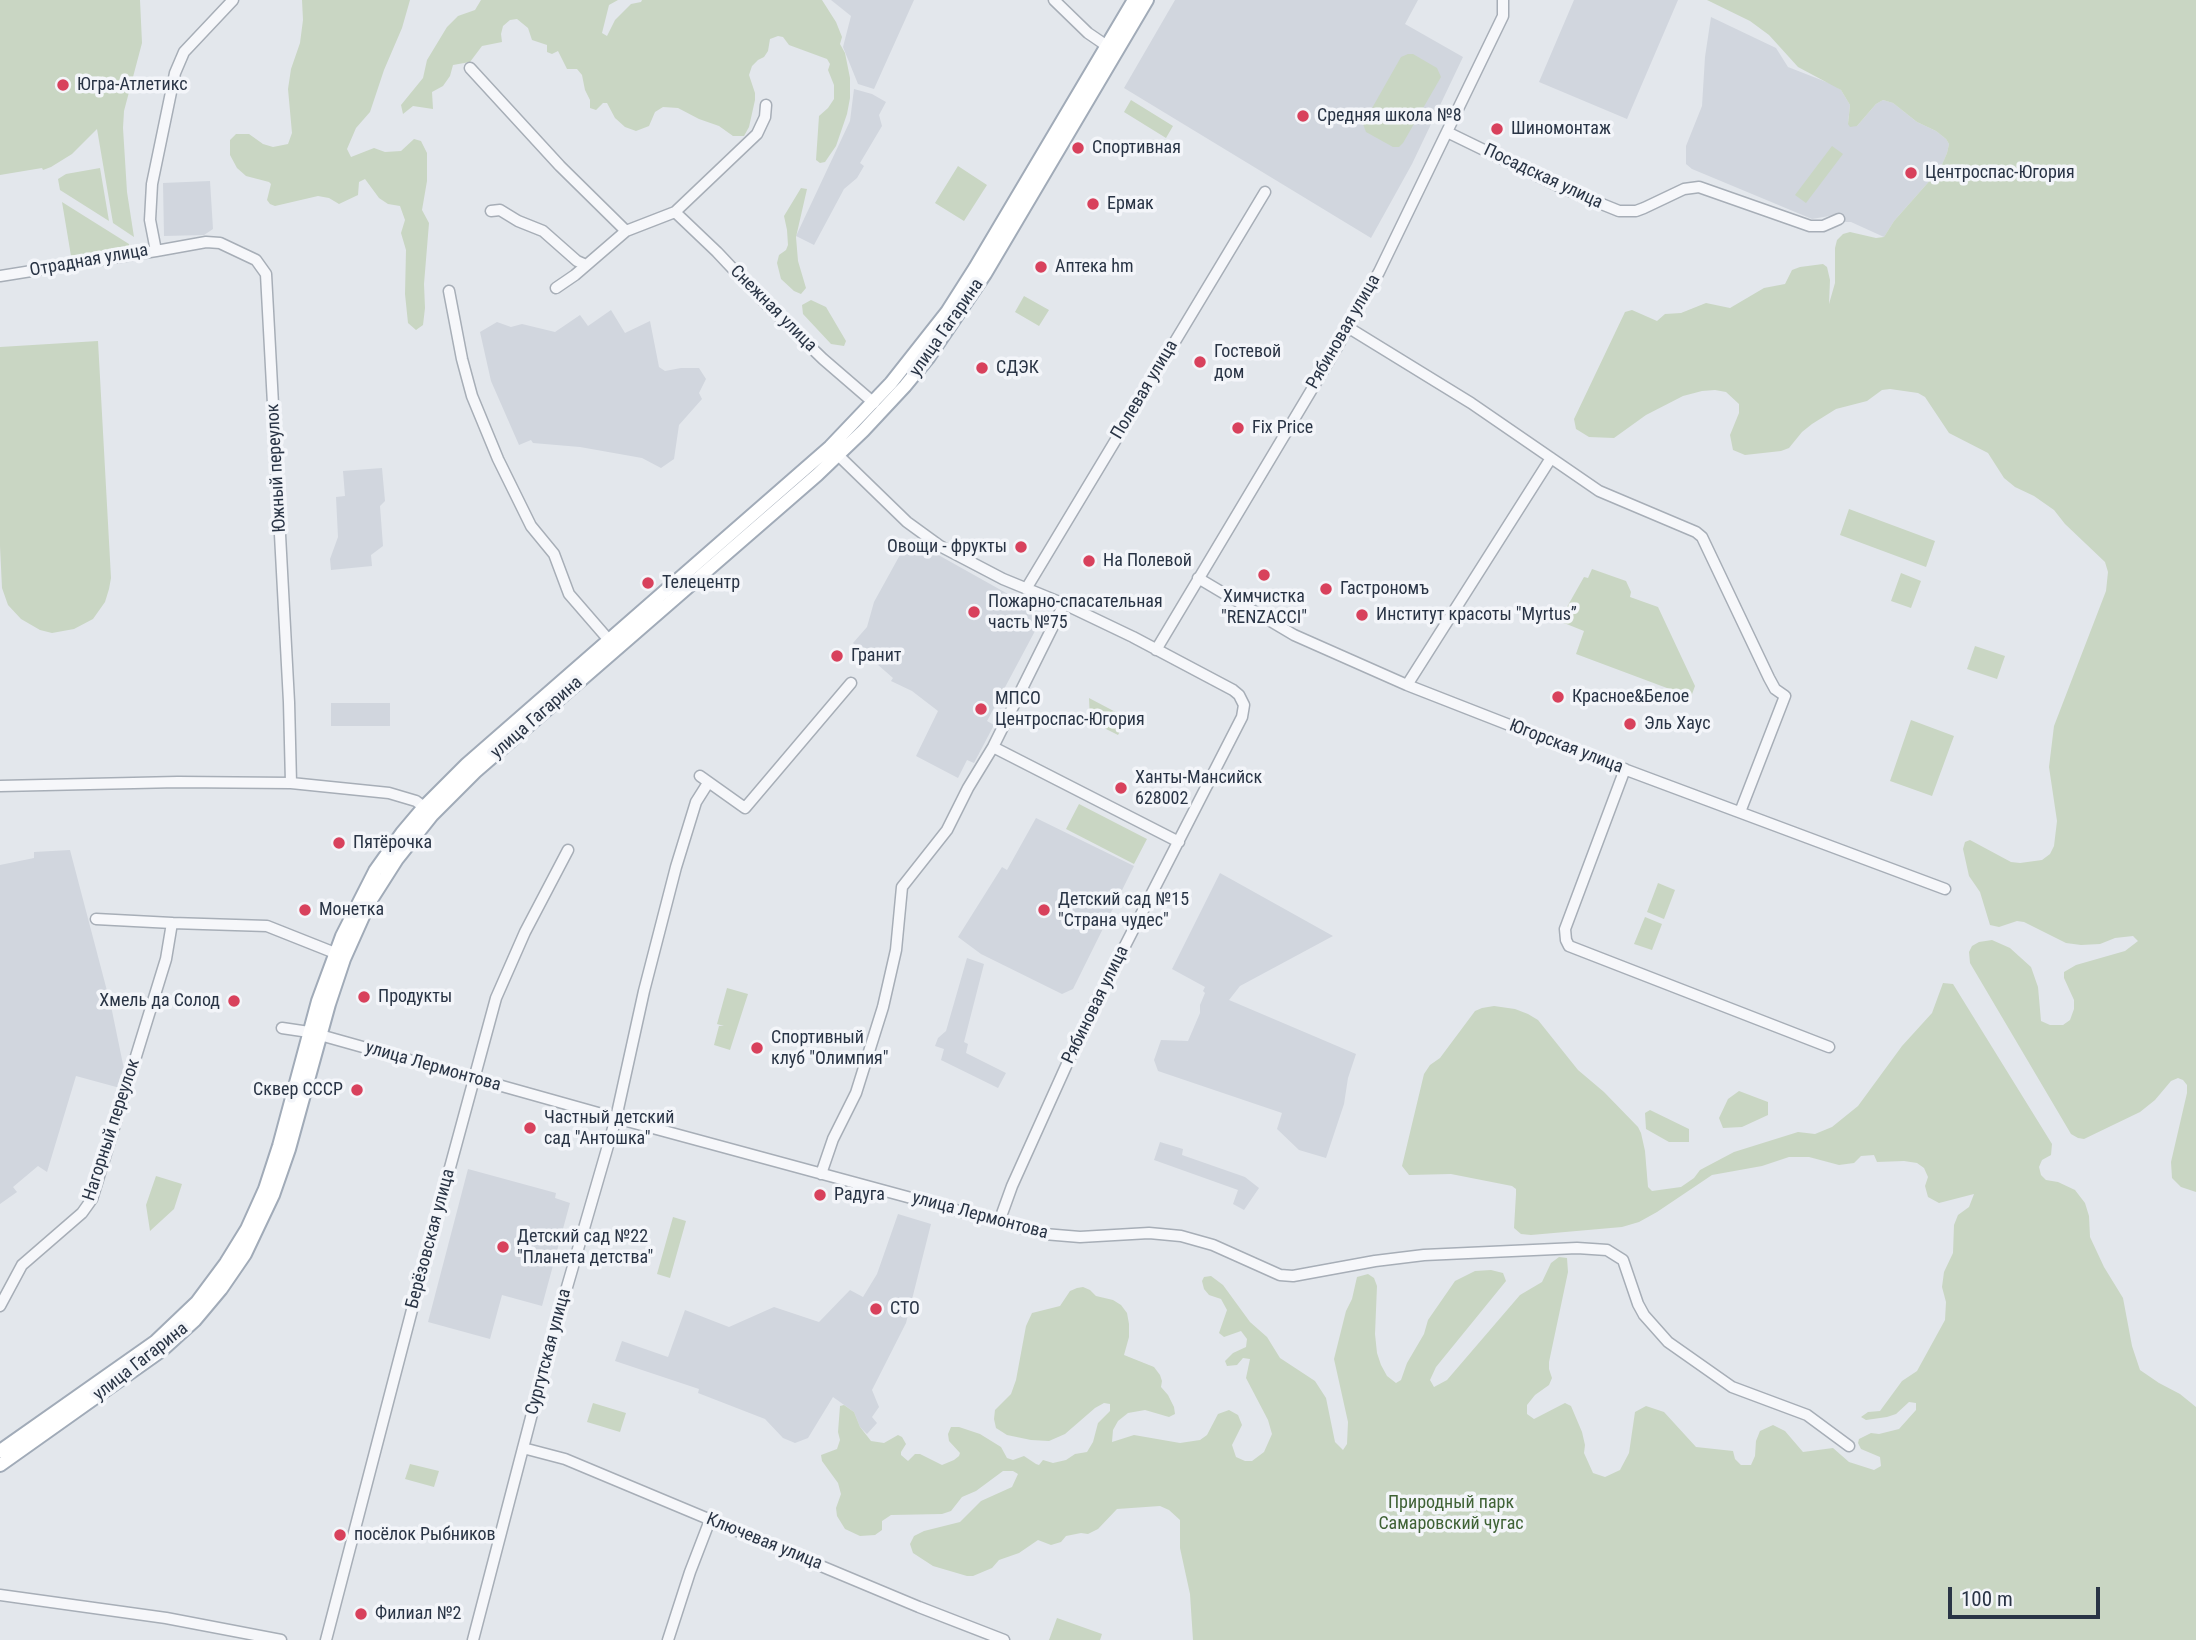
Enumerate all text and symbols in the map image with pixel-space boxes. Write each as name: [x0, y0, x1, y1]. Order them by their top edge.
place label: Югра-Атлетикс: [77, 74, 187, 96]
marker: Югра-Атлетикс: [55, 77, 71, 93]
place label: Средняя школа №8: [1317, 105, 1462, 127]
marker: Средняя школа №8: [1295, 108, 1311, 124]
place label: Шиномонтаж: [1511, 118, 1611, 140]
marker: Шиномонтаж: [1489, 121, 1505, 137]
place label: Спортивная: [1092, 137, 1181, 159]
marker: Спортивная: [1070, 140, 1086, 156]
street label: Посадская улица: [1480, 140, 1606, 214]
place label: Центроспас-Югория: [1925, 162, 2075, 184]
marker: Центроспас-Югория: [1903, 165, 1919, 181]
place label: Ермак: [1107, 193, 1154, 215]
marker: Ермак: [1085, 196, 1101, 212]
street label: Отрадная улица: [28, 240, 150, 282]
place label: Аптека hm: [1055, 256, 1134, 278]
marker: Аптека hm: [1033, 259, 1049, 275]
street label: Снежная улица: [725, 261, 821, 357]
street label: Рябиновая улица: [1302, 271, 1386, 393]
street label: улица Гагарина: [905, 275, 989, 381]
street label: Полевая улица: [1107, 337, 1183, 443]
place label: Гостевой дом: [1214, 341, 1281, 384]
marker: Гостевой дом: [1192, 354, 1208, 370]
place label: СДЭК: [996, 357, 1039, 379]
marker: СДЭК: [974, 360, 990, 376]
street label: Южный переулок: [263, 403, 291, 533]
place label: Fix Price: [1252, 417, 1313, 439]
marker: Fix Price: [1230, 420, 1246, 436]
place label: Овощи - фрукты: [887, 536, 1007, 558]
marker: Овощи - фрукты: [1013, 539, 1029, 555]
place label: На Полевой: [1103, 550, 1192, 572]
marker: На Полевой: [1081, 553, 1097, 569]
marker: Химчистка "RENZACCI": [1256, 567, 1272, 583]
place label: Телецентр: [662, 572, 740, 594]
marker: Телецентр: [640, 575, 656, 591]
place label: Гастрономъ: [1340, 578, 1429, 600]
marker: Гастрономъ: [1318, 581, 1334, 597]
place label: Химчистка "RENZACCI": [1221, 586, 1307, 628]
place label: Пожарно-спасательная часть №75: [988, 591, 1163, 634]
marker: Пожарно-спасательная часть №75: [966, 604, 982, 620]
place label: Институт красоты "Myrtus”: [1376, 604, 1577, 626]
marker: Институт красоты "Myrtus”: [1354, 607, 1370, 623]
place label: Гранит: [851, 645, 901, 667]
marker: Гранит: [829, 648, 845, 664]
street label: улица Гагарина: [487, 672, 587, 764]
place label: Красное&Белое: [1572, 686, 1689, 708]
place label: МПСО Центроспас-Югория: [995, 688, 1145, 730]
marker: Красное&Белое: [1550, 689, 1566, 705]
marker: МПСО Центроспас-Югория: [973, 701, 989, 717]
place label: Эль Хаус: [1644, 713, 1710, 735]
street label: Югорская улица: [1506, 715, 1626, 779]
marker: Эль Хаус: [1622, 716, 1638, 732]
place label: Ханты-Мансийск 628002: [1135, 767, 1262, 810]
marker: Ханты-Мансийск 628002: [1113, 780, 1129, 796]
place label: Пятёрочка: [353, 832, 432, 854]
marker: Пятёрочка: [331, 835, 347, 851]
place label: Детский сад №15 "Страна чудес": [1058, 889, 1189, 932]
place label: Монетка: [319, 899, 384, 921]
marker: Монетка: [297, 902, 313, 918]
marker: Детский сад №15 "Страна чудес": [1036, 902, 1052, 918]
street label: Рябиновая улица: [1058, 942, 1134, 1068]
place label: Продукты: [378, 986, 452, 1008]
marker: Продукты: [356, 989, 372, 1005]
place label: Хмель да Солод: [99, 990, 220, 1012]
marker: Хмель да Солод: [226, 993, 242, 1009]
place label: Спортивный клуб "Олимпия": [771, 1027, 889, 1070]
street label: улица Лермонтова: [363, 1037, 503, 1097]
marker: Спортивный клуб "Олимпия": [749, 1040, 765, 1056]
street label: Нагорный переулок: [79, 1056, 145, 1204]
place label: Сквер СССР: [253, 1079, 343, 1101]
marker: Сквер СССР: [349, 1082, 365, 1098]
place label: Частный детский сад "Антошка": [544, 1107, 674, 1150]
marker: Частный детский сад "Антошка": [522, 1120, 538, 1136]
street label: Берёзовская улица: [402, 1167, 460, 1311]
place label: Радуга: [834, 1184, 885, 1206]
marker: Радуга: [812, 1187, 828, 1203]
street label: улица Лермонтова: [910, 1187, 1050, 1245]
place label: Детский сад №22 "Планета детства": [517, 1226, 653, 1268]
marker: Детский сад №22 "Планета детства": [495, 1239, 511, 1255]
street label: Сургутская улица: [522, 1287, 576, 1417]
place label: СТО: [890, 1298, 920, 1320]
marker: СТО: [868, 1301, 884, 1317]
street label: улица Гагарина: [89, 1318, 193, 1406]
park label: Природный парк Самаровский чугас: [1378, 1492, 1524, 1534]
street label: Ключевая улица: [703, 1509, 825, 1575]
place label: посёлок Рыбников: [354, 1524, 496, 1546]
marker: посёлок Рыбников: [332, 1527, 348, 1543]
scale bar: [1951, 1574, 2103, 1618]
text: 100 m: [1961, 1587, 2013, 1611]
place label: Филиал №2: [375, 1603, 461, 1625]
marker: Филиал №2: [353, 1606, 369, 1622]

